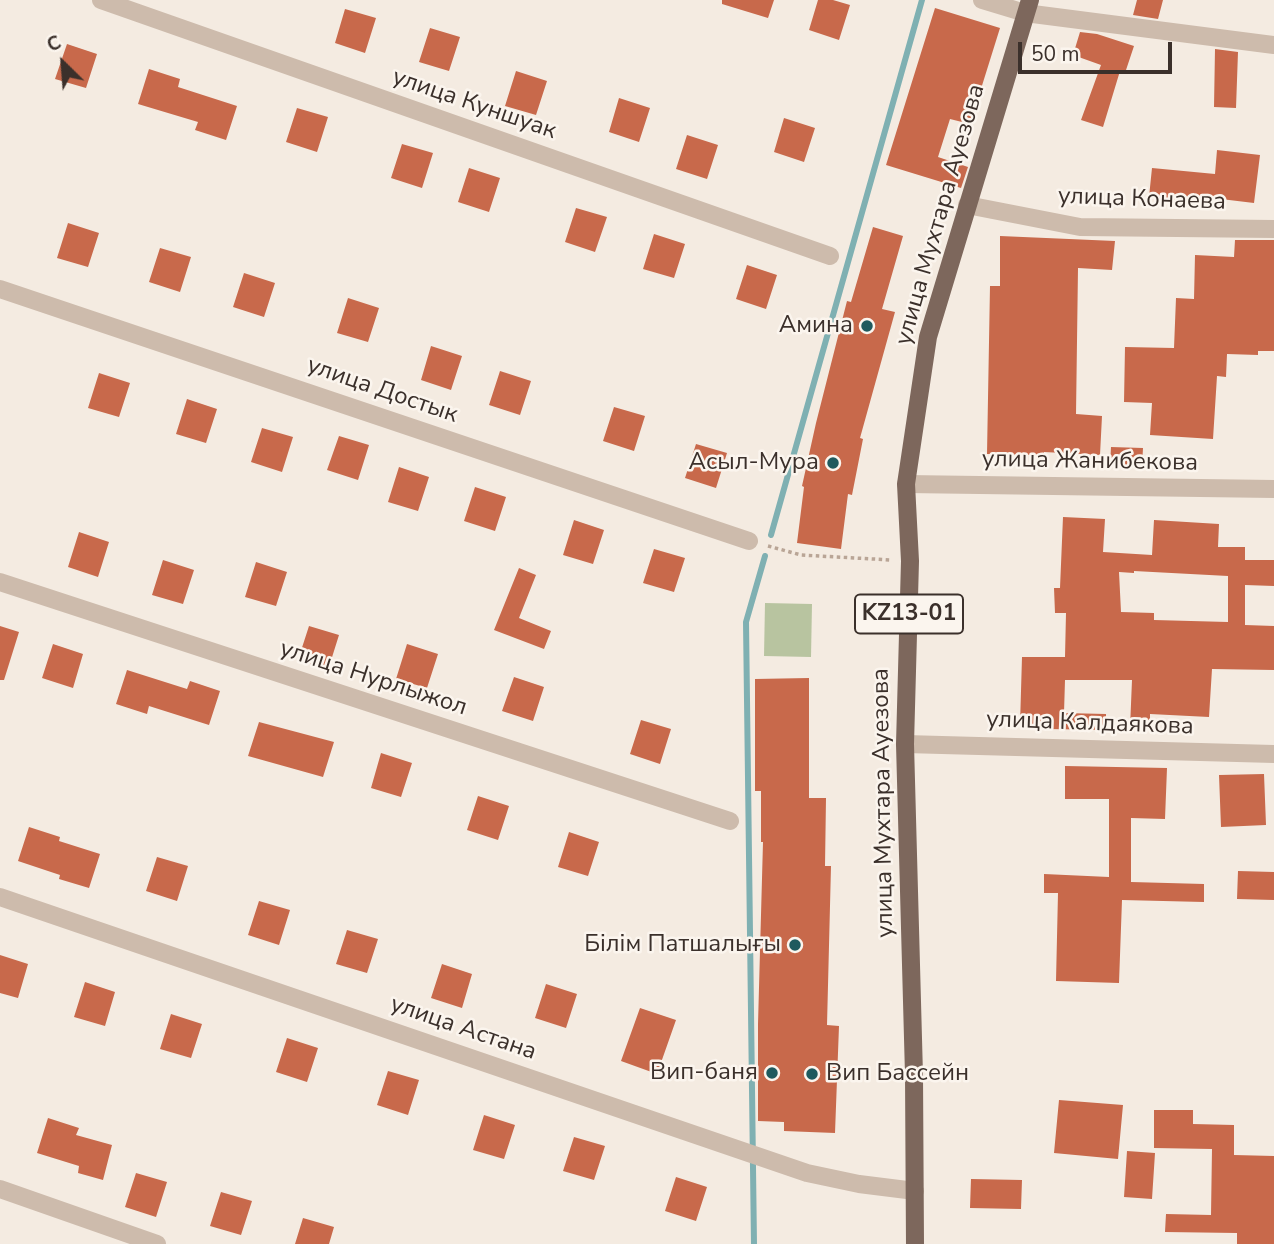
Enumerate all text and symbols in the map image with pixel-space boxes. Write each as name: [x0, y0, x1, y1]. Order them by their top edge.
north arrow: [28, 28, 98, 98]
scale bar: [1022, 28, 1176, 72]
text: С: [43, 29, 65, 58]
text: 50 m: [1031, 40, 1080, 68]
street label: улица Куншуак: [388, 63, 560, 147]
street label: улица Мухтара Ауезова: [890, 81, 992, 349]
street label: улица Конаева: [1058, 183, 1226, 217]
place label: Амина: [779, 312, 853, 340]
marker: Амина: [859, 318, 875, 334]
street label: улица Достык: [303, 352, 461, 430]
street label: улица Жанибекова: [982, 446, 1198, 478]
place label: Асыл-Мура: [688, 449, 819, 477]
marker: Асыл-Мура: [825, 455, 841, 471]
road number: KZ13-01: [855, 594, 963, 634]
street label: улица Нурлыжол: [276, 635, 470, 723]
street label: улица Мухтара Ауезова: [867, 668, 901, 938]
street label: улица Калдаякова: [986, 706, 1194, 742]
place label: Білім Патшалығы: [584, 931, 781, 959]
marker: Білім Патшалығы: [787, 937, 803, 953]
street label: улица Астана: [386, 991, 540, 1067]
place label: Вип-баня: [650, 1059, 758, 1087]
place label: Вип Бассейн: [826, 1060, 969, 1088]
marker: Вип-баня: [764, 1065, 780, 1081]
marker: Вип Бассейн: [804, 1066, 820, 1082]

